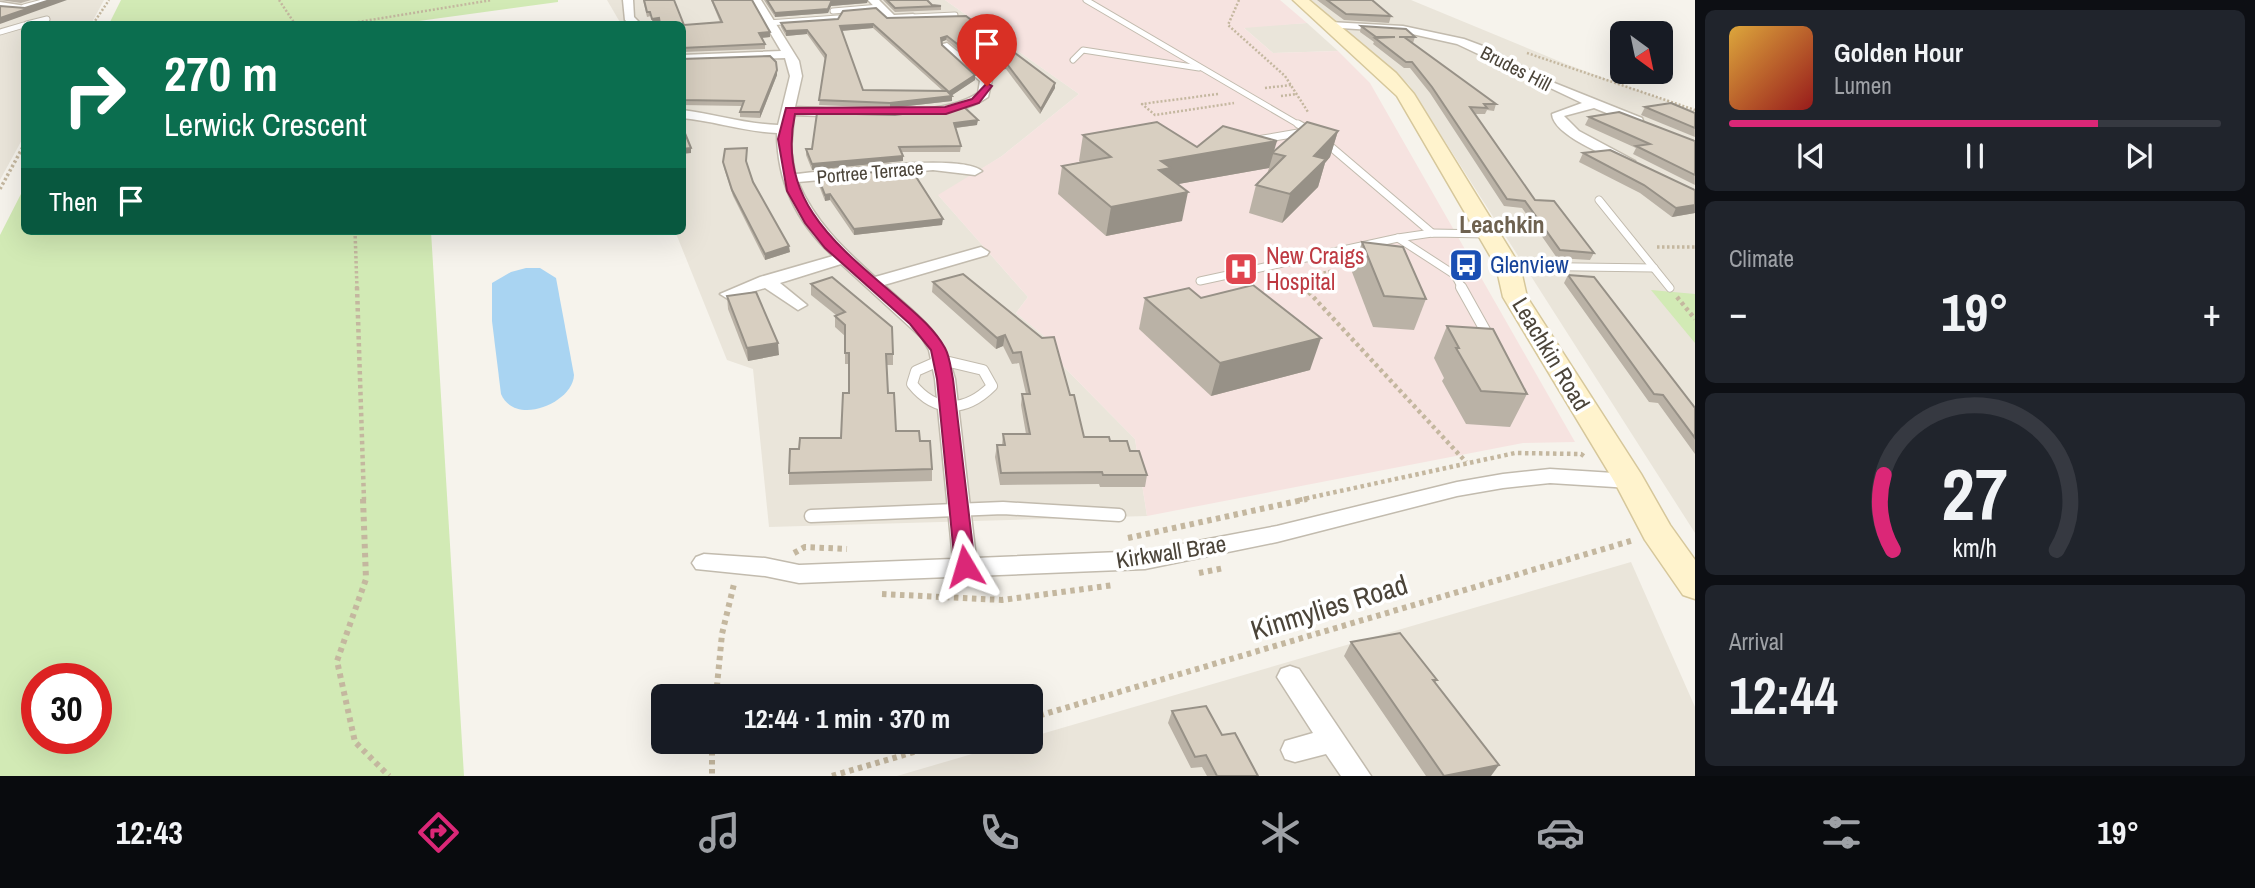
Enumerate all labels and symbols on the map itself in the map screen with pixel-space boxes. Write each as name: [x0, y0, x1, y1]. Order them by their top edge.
pin: [957, 14, 1017, 86]
north arrow: [1610, 21, 1673, 84]
street label: Brudes Hill: [1476, 39, 1556, 97]
street label: Portree Terrace: [816, 154, 924, 190]
district label: Leachkin: [1459, 208, 1545, 240]
place label: New Craigs Hospital: [1266, 240, 1365, 297]
bus stop icon: Glenview: [1447, 246, 1485, 284]
place label: Glenview: [1490, 249, 1569, 280]
hospital icon: New Craigs Hospital: [1222, 250, 1260, 288]
street label: Leachkin Road: [1505, 291, 1597, 416]
street label: Kirkwall Brae: [1114, 528, 1228, 576]
position arrow: [928, 529, 1002, 603]
street label: Kinmylies Road: [1246, 565, 1412, 649]
speed limit sign: 30: [21, 663, 112, 754]

